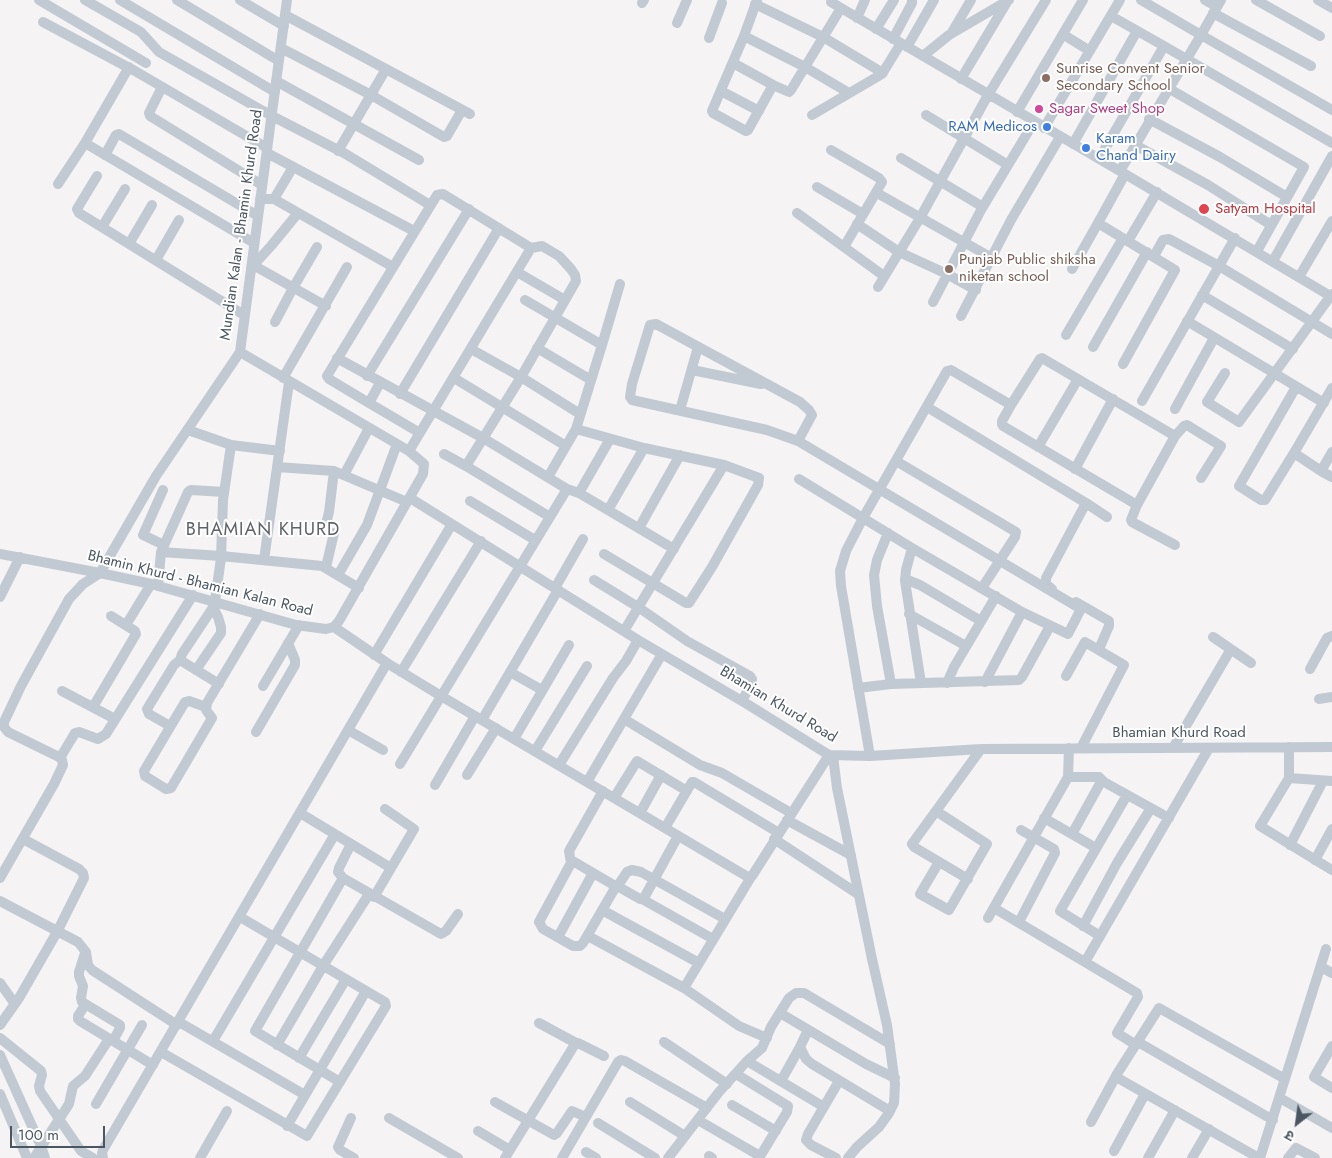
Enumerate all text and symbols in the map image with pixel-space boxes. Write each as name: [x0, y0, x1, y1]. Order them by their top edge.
place label: Sunrise Convent Senior Secondary School: [1056, 60, 1205, 95]
marker: Sunrise Convent Senior Secondary School: [1040, 72, 1052, 84]
place label: Sagar Sweet Shop: [1049, 100, 1164, 118]
marker: Sagar Sweet Shop: [1033, 103, 1045, 115]
street label: Mundian Kalan - Bhamin Khurd Road: [217, 109, 267, 341]
place label: RAM Medicos: [948, 118, 1037, 136]
marker: RAM Medicos: [1041, 121, 1053, 133]
place label: Karam Chand Dairy: [1096, 130, 1176, 165]
marker: Karam Chand Dairy: [1080, 142, 1092, 154]
place label: Satyam Hospital: [1215, 200, 1316, 218]
marker: Satyam Hospital: [1197, 202, 1211, 216]
place label: Punjab Public shiksha niketan school: [959, 251, 1096, 286]
marker: Punjab Public shiksha niketan school: [943, 263, 955, 275]
district label: BHAMIAN KHURD: [184, 520, 342, 542]
street label: Bhamin Khurd - Bhamian Kalan Road: [86, 547, 314, 621]
street label: Bhamian Khurd Road: [716, 663, 840, 747]
street label: Bhamian Khurd Road: [1112, 724, 1246, 742]
north arrow: [1272, 1098, 1322, 1148]
scale bar: [12, 1116, 108, 1148]
text: 100 m: [18, 1124, 59, 1146]
text: उ: [1281, 1125, 1298, 1147]

